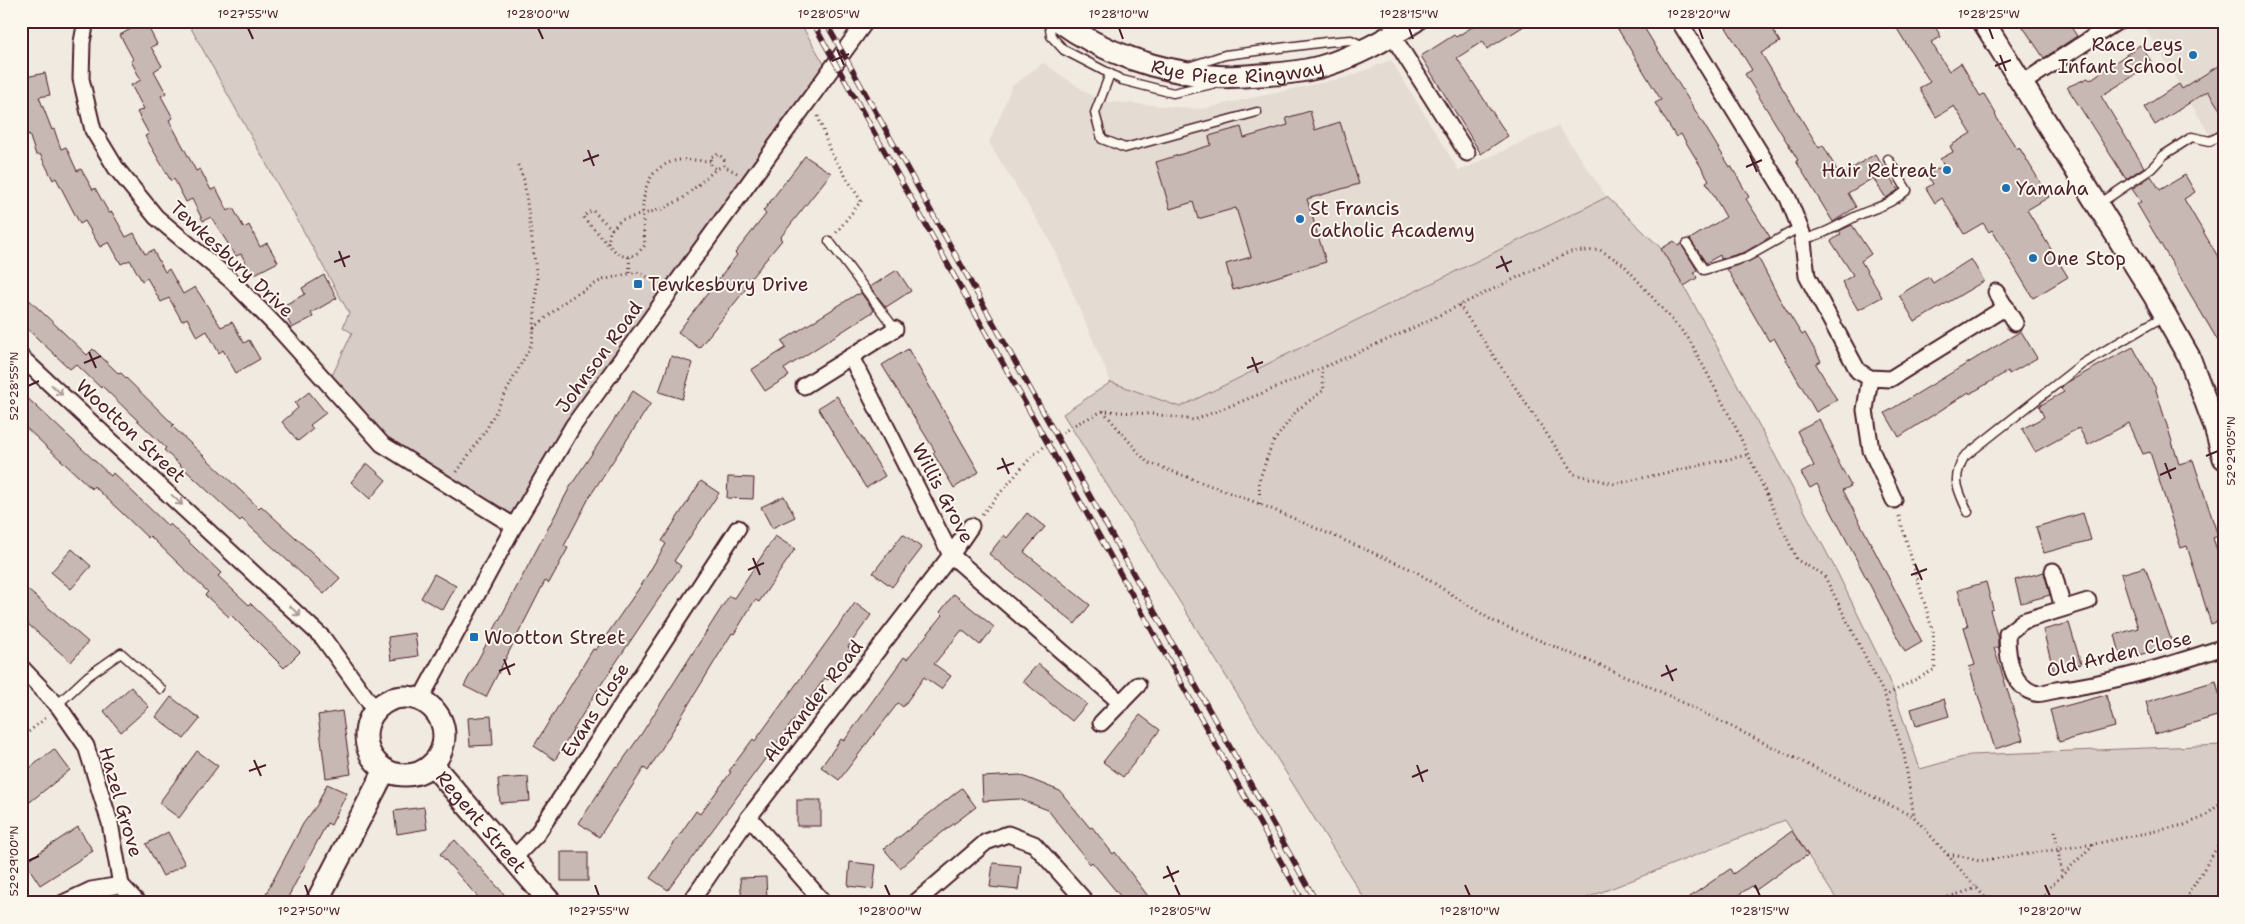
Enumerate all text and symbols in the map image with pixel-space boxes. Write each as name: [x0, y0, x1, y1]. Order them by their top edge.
text: 1°27'55"W: [218, 6, 278, 22]
text: 1°28'00"W: [506, 6, 570, 22]
text: 1°28'05"W: [798, 6, 860, 22]
text: 1°28'10"W: [1089, 6, 1149, 22]
text: 1°28'15"W: [1379, 6, 1439, 22]
text: 1°28'20"W: [1667, 6, 1731, 22]
text: 1°28'25"W: [1958, 6, 2020, 22]
place label: Race Leys Infant School: [2058, 32, 2183, 79]
marker: Race Leys Infant School: [2187, 49, 2199, 61]
street label: Rye Piece Ringway: [1149, 53, 1327, 89]
place label: Hair Retreat: [1821, 158, 1937, 183]
marker: Hair Retreat: [1941, 164, 1953, 176]
place label: Yamaha: [2016, 176, 2089, 201]
marker: Yamaha: [2000, 182, 2012, 194]
street label: Tewkesbury Drive: [165, 195, 299, 323]
place label: St Francis Catholic Academy: [1310, 196, 1475, 243]
marker: St Francis Catholic Academy: [1294, 213, 1306, 225]
place label: One Stop: [2043, 246, 2126, 271]
marker: One Stop: [2027, 252, 2039, 264]
place label: Tewkesbury Drive: [648, 272, 809, 297]
marker: Tewkesbury Drive: [632, 278, 644, 290]
street label: Johnson Road: [550, 296, 648, 418]
text: 52°28'55"N: [6, 352, 22, 420]
street label: Wootton Street: [71, 374, 191, 488]
one-way arrow: [51, 384, 64, 396]
text: 52°29'05"N: [2223, 416, 2239, 486]
street label: Willis Grove: [906, 439, 980, 547]
one-way arrow: [170, 494, 183, 506]
one-way arrow: [289, 605, 301, 617]
place label: Wootton Street: [484, 625, 625, 650]
street label: Old Arden Close: [2044, 625, 2194, 683]
marker: Wootton Street: [468, 631, 480, 643]
street label: Alexander Road: [757, 635, 869, 767]
street label: Evans Close: [555, 658, 635, 762]
street label: Hazel Grove: [93, 744, 149, 860]
street label: Regent Street: [430, 765, 532, 878]
text: 52°29'00"N: [6, 826, 22, 896]
text: 1°27'50"W: [278, 903, 340, 919]
text: 1°27'55"W: [569, 903, 629, 919]
text: 1°28'00"W: [858, 903, 922, 919]
text: 1°28'05"W: [1149, 903, 1211, 919]
text: 1°28'10"W: [1440, 903, 1500, 919]
text: 1°28'15"W: [1730, 903, 1790, 919]
text: 1°28'20"W: [2018, 903, 2082, 919]

